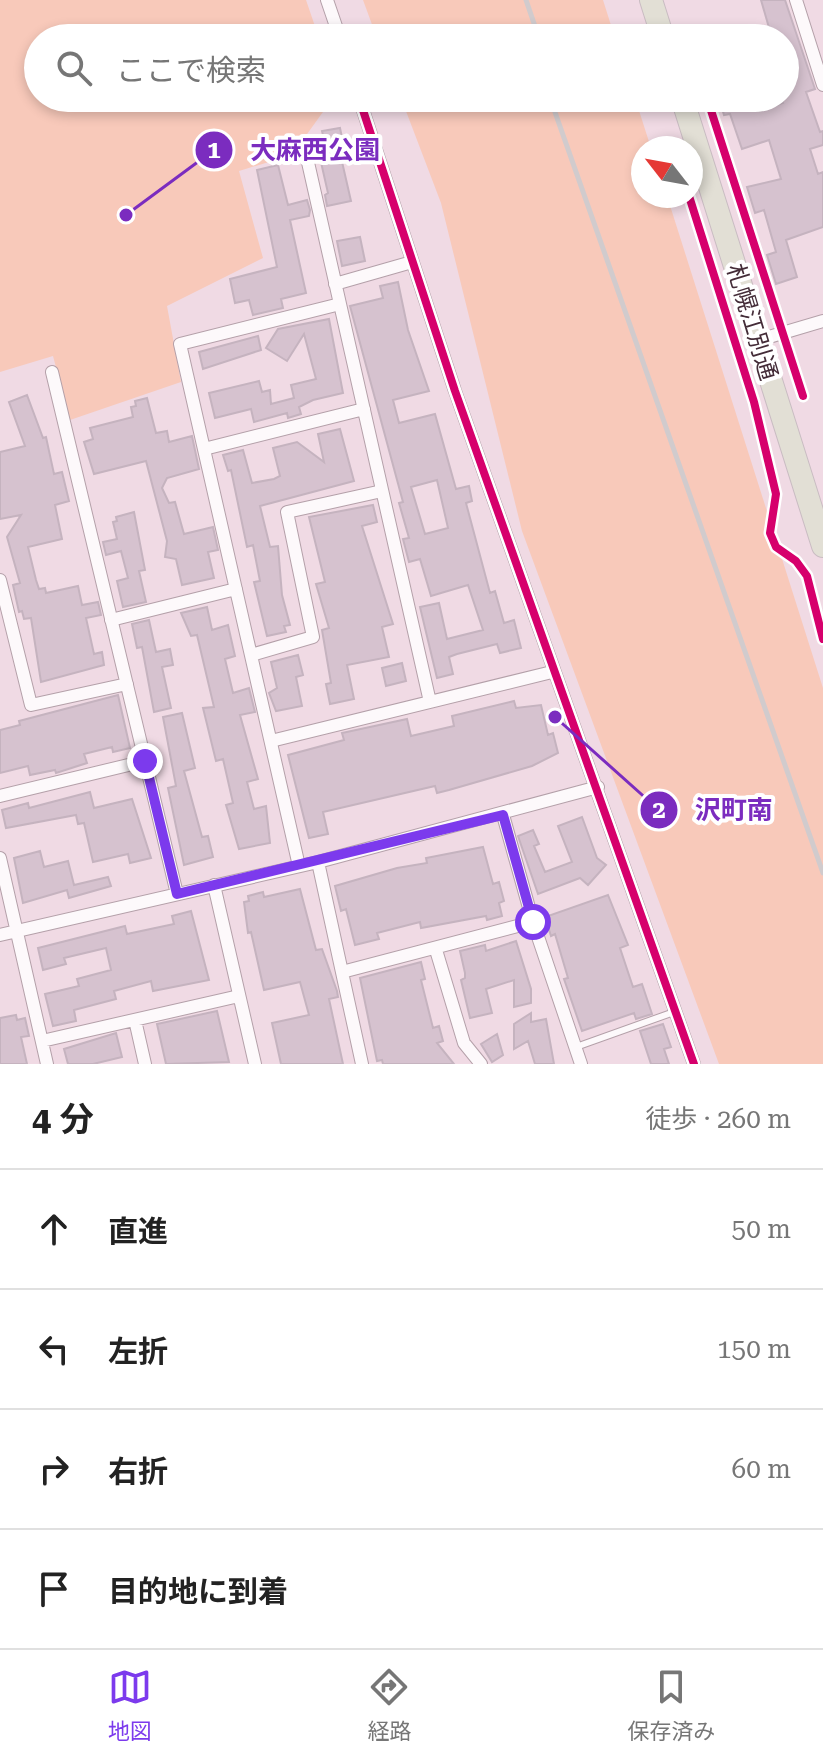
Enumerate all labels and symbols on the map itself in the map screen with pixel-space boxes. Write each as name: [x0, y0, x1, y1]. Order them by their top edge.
callout: 大麻西公園: [194, 125, 396, 175]
text: 大麻西公園: [250, 135, 380, 165]
text: 1: [207, 136, 221, 164]
north arrow: [631, 136, 703, 208]
street label: 札幌江別通: [721, 261, 783, 383]
route end: [127, 743, 163, 779]
callout: 沢町南: [639, 785, 789, 835]
text: 沢町南: [695, 795, 773, 825]
text: 2: [652, 796, 666, 824]
route start: [515, 904, 551, 940]

